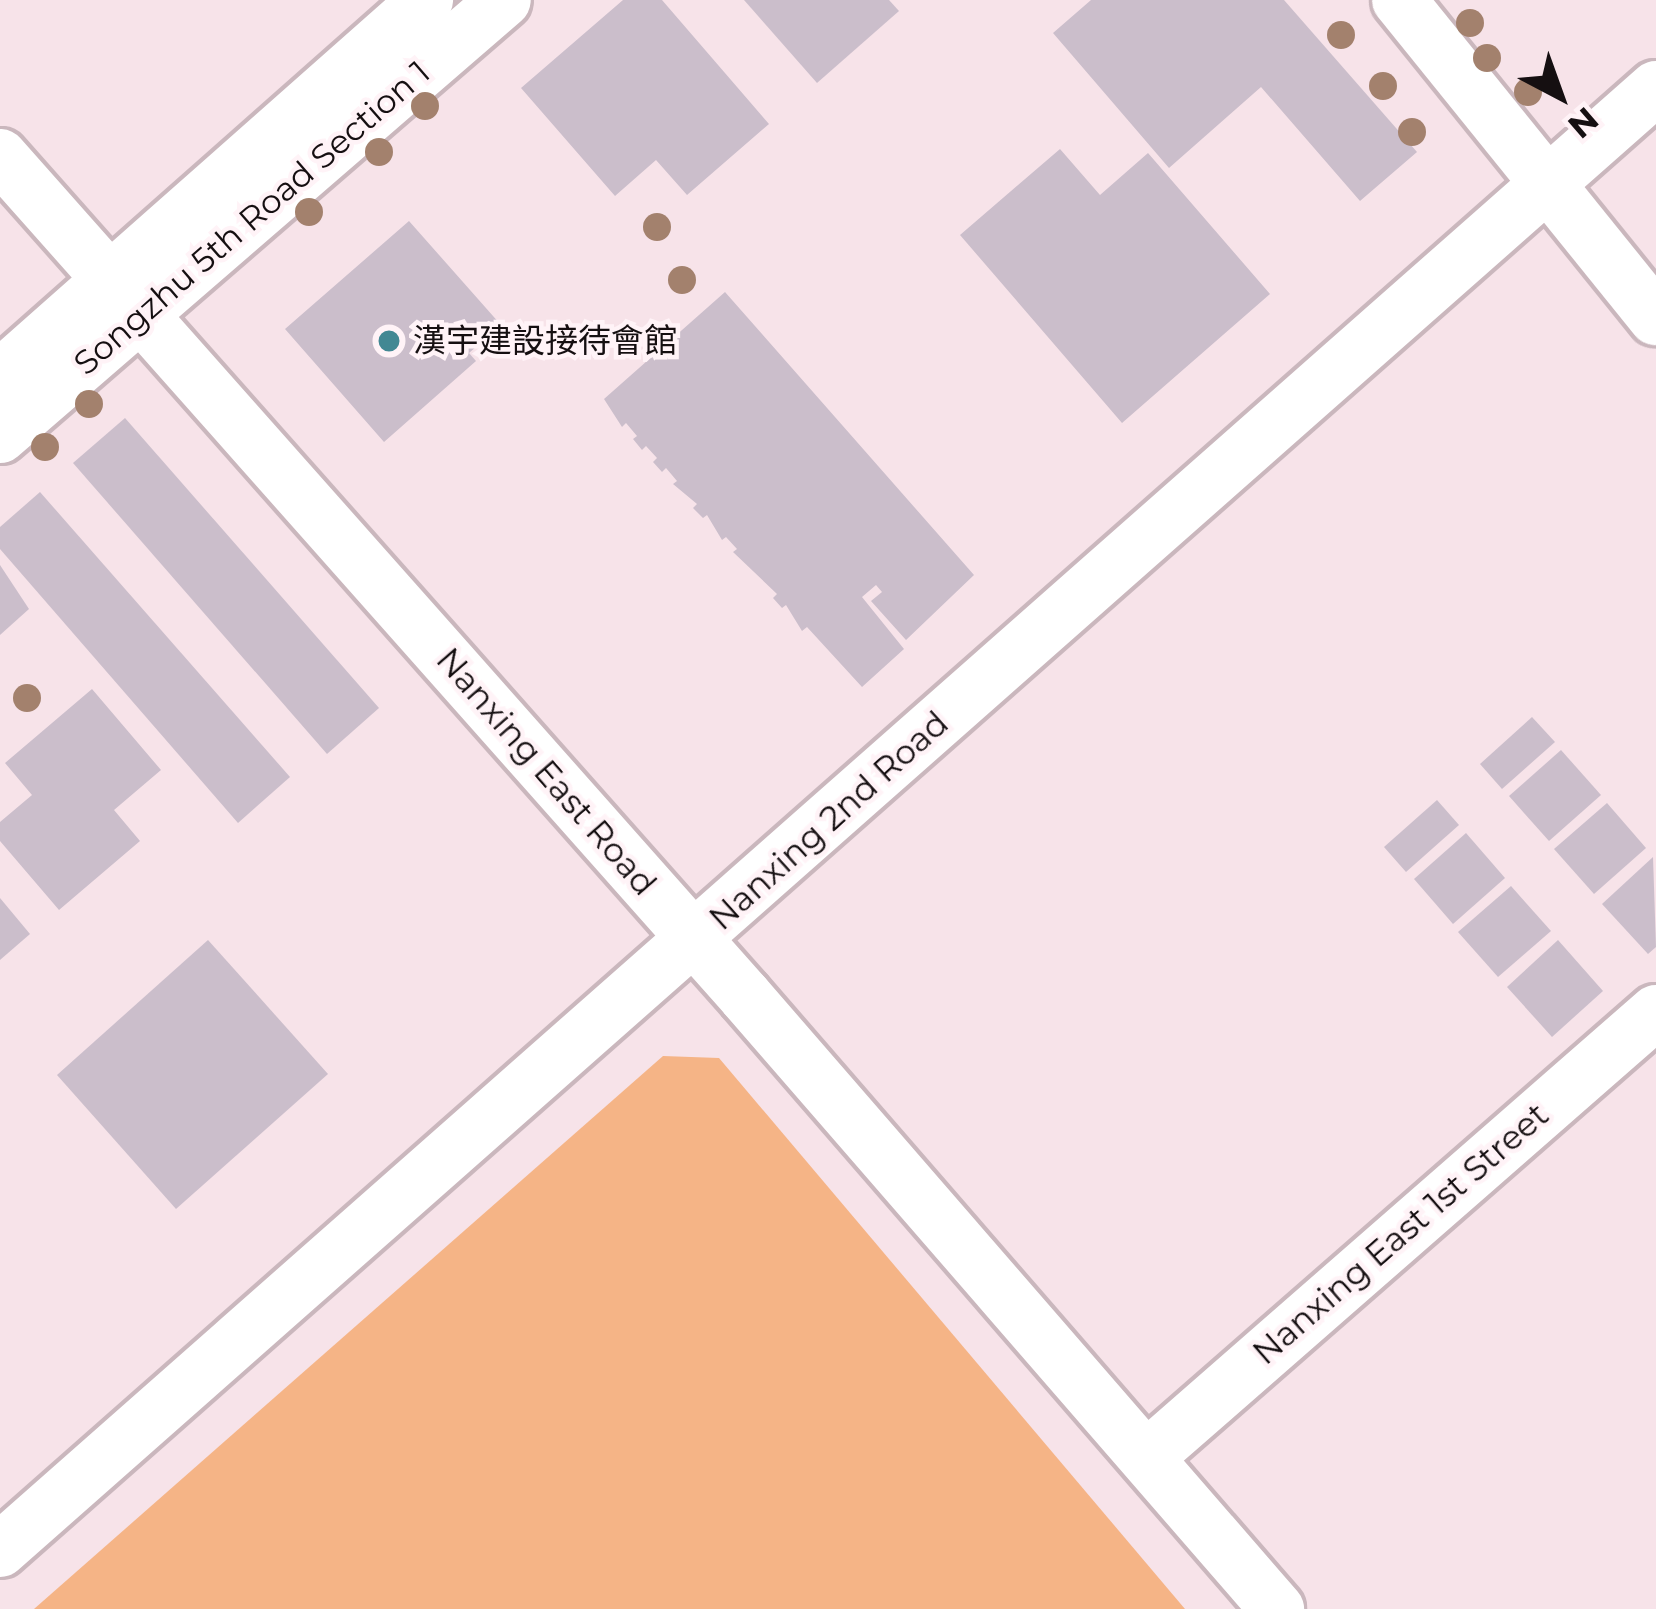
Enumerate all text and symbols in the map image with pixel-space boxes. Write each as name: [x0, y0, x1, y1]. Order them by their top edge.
north arrow: [1500, 36, 1620, 156]
street label: Songzhu 5th Road Section 1: [66, 53, 438, 383]
text: N: [1560, 99, 1607, 147]
place label: 漢宇建設接待會館: [413, 321, 677, 361]
marker: 漢宇建設接待會館: [376, 328, 402, 354]
street label: Nanxing East Road: [428, 640, 664, 904]
street label: Nanxing 2nd Road: [702, 704, 956, 938]
street label: Nanxing East 1st Street: [1245, 1095, 1557, 1373]

